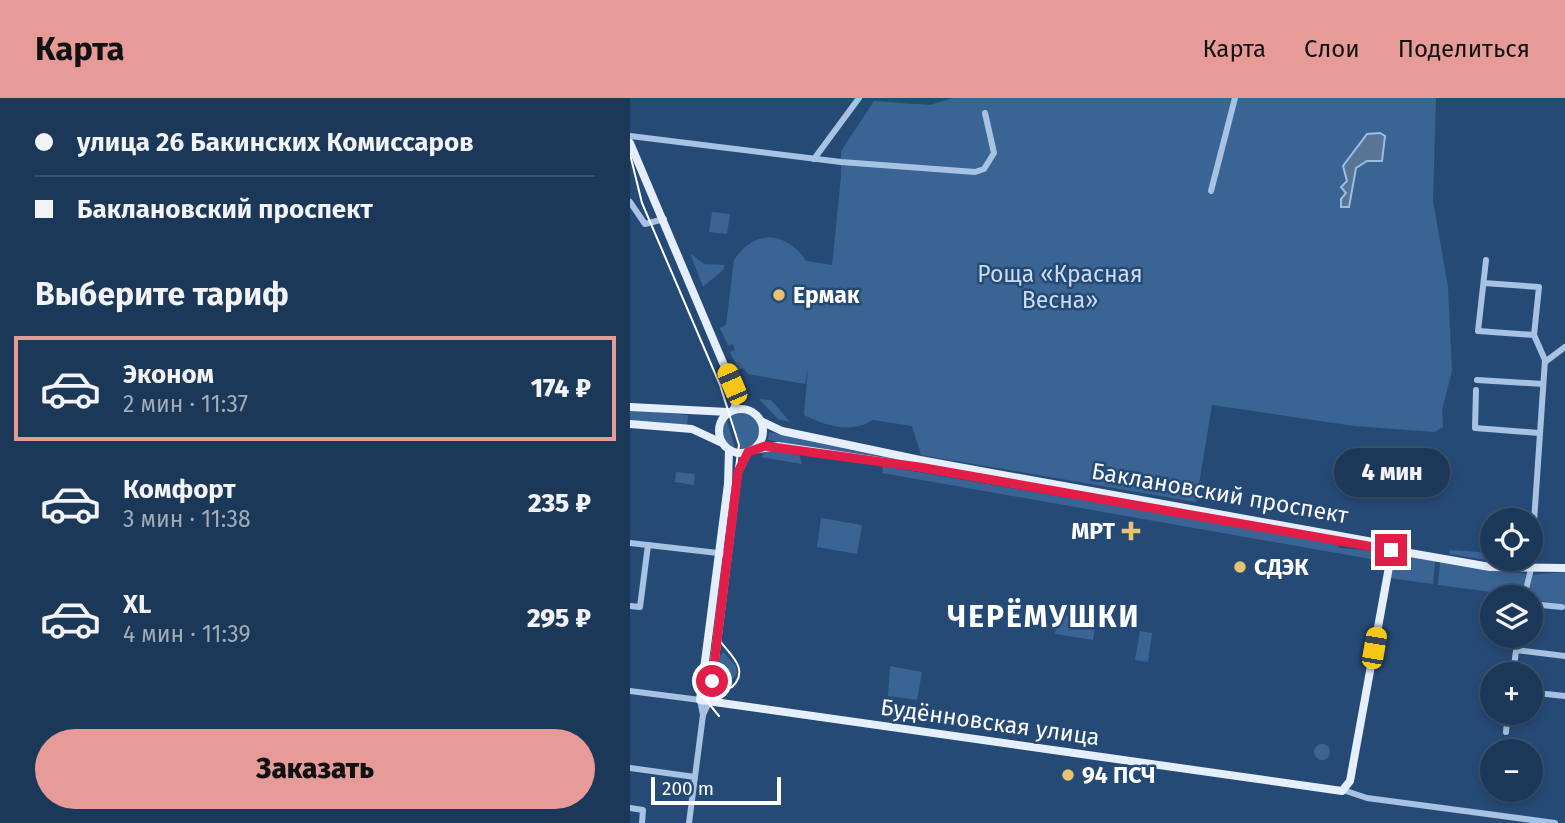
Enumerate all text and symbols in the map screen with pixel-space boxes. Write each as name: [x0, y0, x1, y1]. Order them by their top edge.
text: Карта: [35, 29, 125, 69]
text: Карта: [1202, 35, 1266, 63]
text: Слои: [1304, 35, 1360, 63]
text: Поделиться: [1398, 35, 1530, 63]
text: улица 26 Бакинских Комиссаров: [77, 127, 474, 158]
text: Баклановский проспект: [77, 194, 373, 225]
park label: Роща «Красная Весна»: [977, 260, 1143, 314]
text: Выберите тариф: [35, 275, 289, 313]
place label: Ермак: [793, 281, 860, 309]
marker: Ермак: [771, 287, 787, 303]
icon: car: [39, 357, 102, 420]
text: Эконом: [123, 359, 214, 390]
car: [715, 361, 750, 407]
text: 174 ₽: [531, 373, 591, 404]
text: 2 мин · 11:37: [123, 390, 248, 418]
callout: 4 мин: [1333, 448, 1449, 498]
street label: Баклановский проспект: [1089, 457, 1351, 529]
text: 4 мин: [1362, 458, 1422, 486]
icon: car: [39, 472, 102, 535]
text: Комфорт: [123, 474, 236, 505]
text: 235 ₽: [528, 488, 591, 519]
text: 3 мин · 11:38: [123, 505, 251, 533]
map controls: [1480, 508, 1543, 802]
button: locate: [1480, 508, 1543, 571]
place label: МРТ: [1071, 517, 1116, 545]
marker: МРТ: [1121, 521, 1141, 541]
route end: [1375, 534, 1407, 566]
place label: СДЭК: [1254, 553, 1309, 581]
marker: СДЭК: [1232, 559, 1248, 575]
button: layers: [1480, 585, 1543, 648]
icon: car: [39, 587, 102, 650]
text: XL: [123, 589, 151, 620]
district label: ЧЕРЁМУШКИ: [948, 598, 1140, 635]
text: 295 ₽: [527, 603, 591, 634]
text: 4 мин · 11:39: [123, 620, 251, 648]
car: [1361, 625, 1388, 671]
button: +: [1480, 662, 1543, 725]
route start: [696, 665, 728, 697]
street label: Будённовская улица: [879, 693, 1101, 751]
button: Заказать: [35, 729, 595, 809]
button: −: [1480, 739, 1543, 802]
place label: 94 ПСЧ: [1082, 761, 1156, 789]
marker: 94 ПСЧ: [1060, 767, 1076, 783]
scale bar: [651, 774, 780, 806]
text: 200 m: [662, 777, 714, 800]

